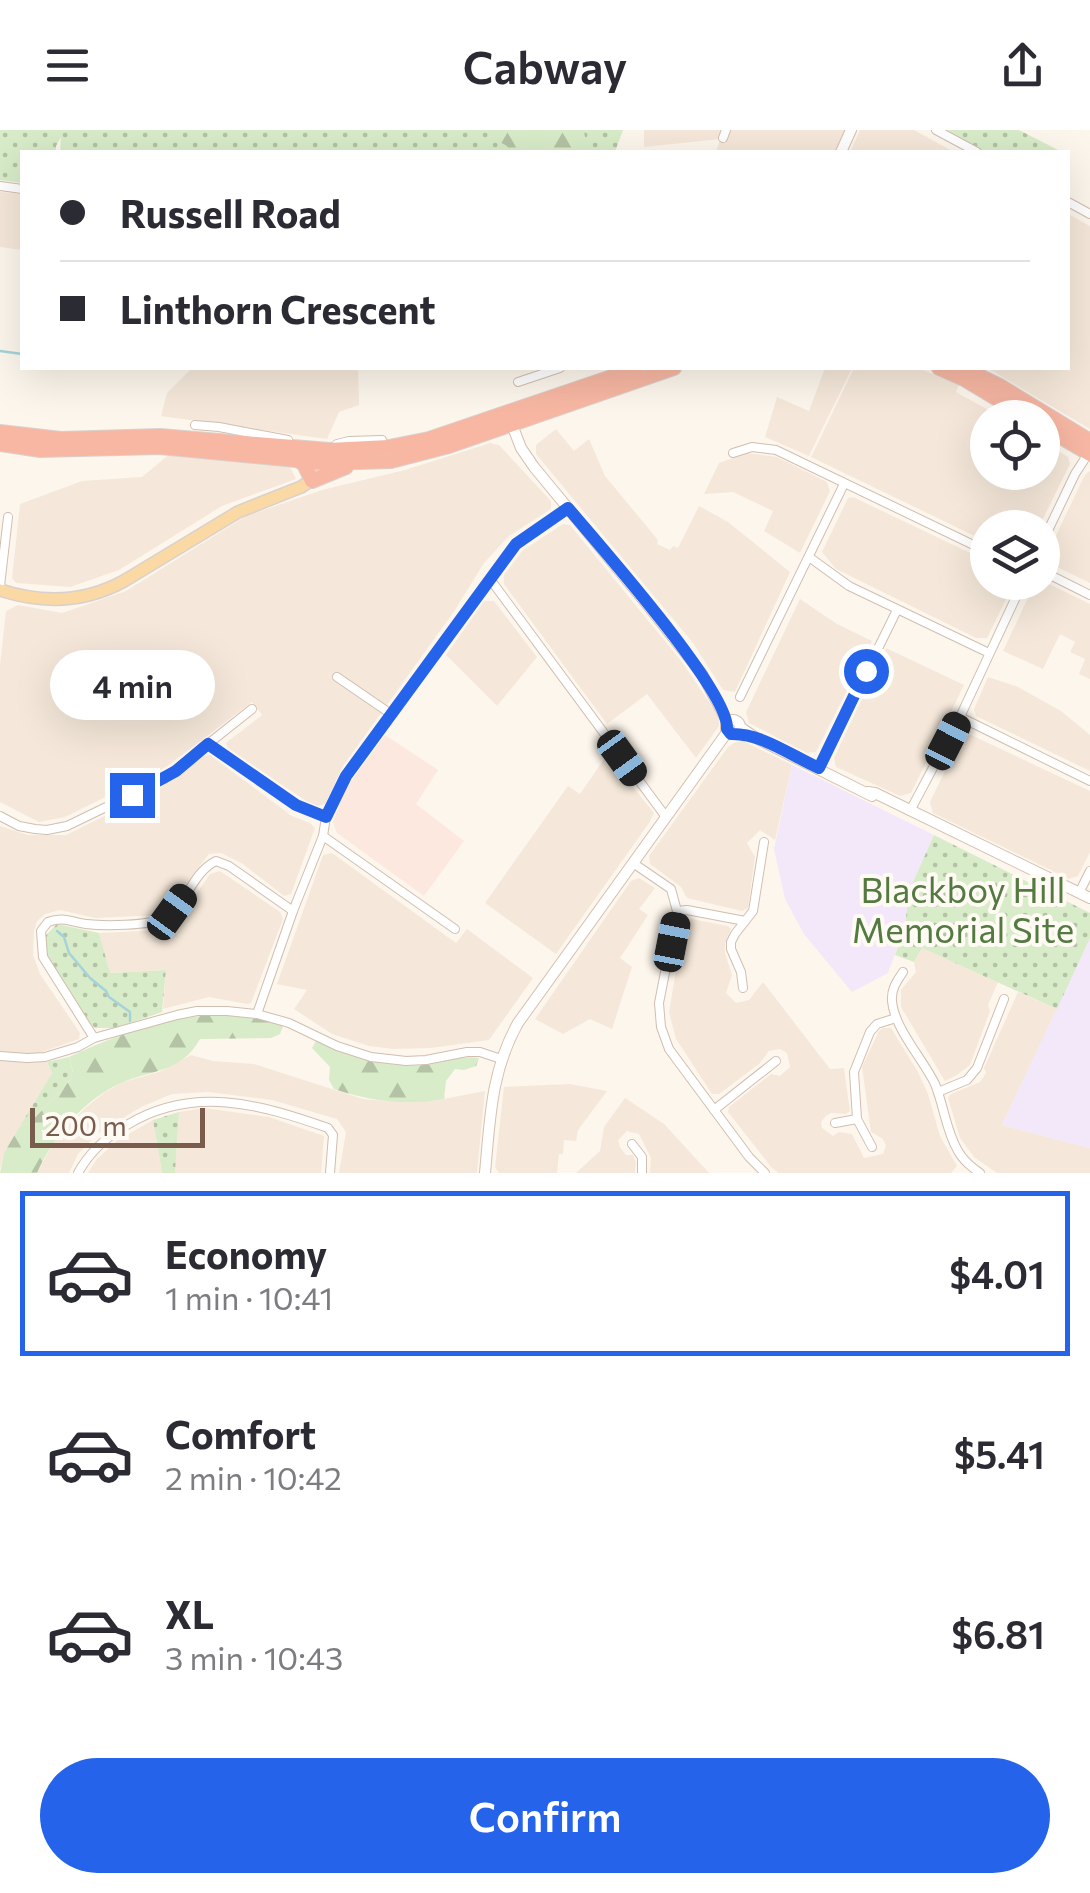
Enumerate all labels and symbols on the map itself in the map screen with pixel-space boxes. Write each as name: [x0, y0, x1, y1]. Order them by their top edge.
route start: [844, 649, 889, 694]
callout: 4 min: [49, 650, 214, 720]
car: [921, 707, 975, 775]
car: [592, 725, 652, 791]
route end: [110, 773, 155, 818]
park label: Blackboy Hill Memorial Site: [852, 867, 1074, 950]
car: [142, 879, 202, 945]
car: [652, 910, 692, 974]
scale bar: [30, 1103, 205, 1148]

